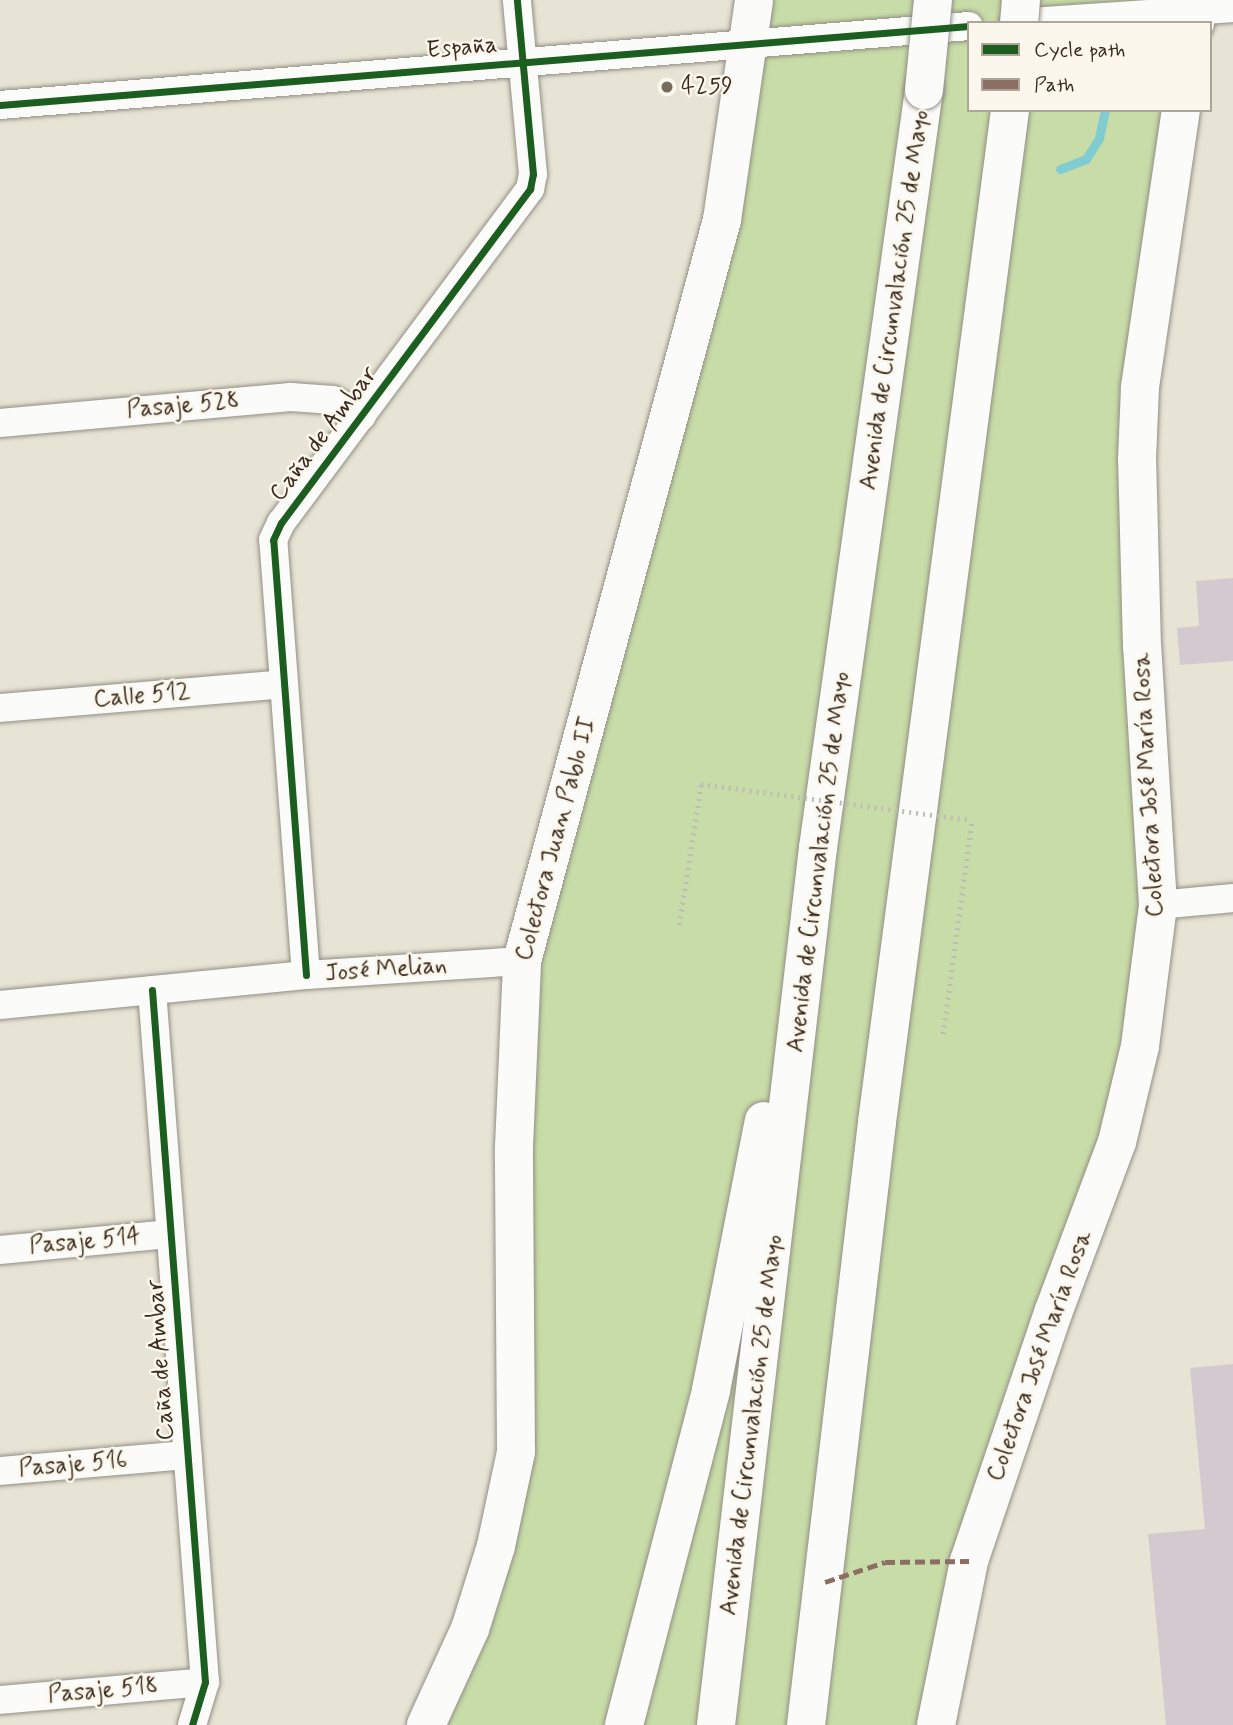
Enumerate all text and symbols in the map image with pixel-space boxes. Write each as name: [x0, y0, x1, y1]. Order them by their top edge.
legend: [967, 21, 1212, 112]
street label: España: [426, 31, 498, 65]
text: Cycle path: [1034, 36, 1125, 64]
text: Path: [1034, 71, 1074, 99]
place label: 4259: [681, 73, 733, 101]
marker: 4259: [659, 79, 675, 95]
street label: Avenida de Circunvalación 25 de Mayo: [854, 108, 936, 492]
street label: Caña de Ambar: [264, 361, 384, 507]
street label: Pasaje 528: [125, 387, 241, 425]
street label: Colectora José María Rosa: [1128, 651, 1170, 919]
street label: Avenida de Circunvalación 25 de Mayo: [781, 670, 857, 1054]
street label: Calle 512: [92, 677, 192, 715]
street label: Colectora Juan Pablo II: [510, 717, 602, 961]
street label: José Melian: [324, 951, 448, 989]
street label: Pasaje 514: [28, 1223, 142, 1261]
street label: Colectora José María Rosa: [981, 1226, 1099, 1486]
street label: Avenida de Circunvalación 25 de Mayo: [714, 1233, 790, 1617]
street label: Caña de Ambar: [141, 1278, 181, 1442]
street label: Pasaje 516: [17, 1446, 129, 1484]
street label: Pasaje 518: [47, 1672, 159, 1710]

